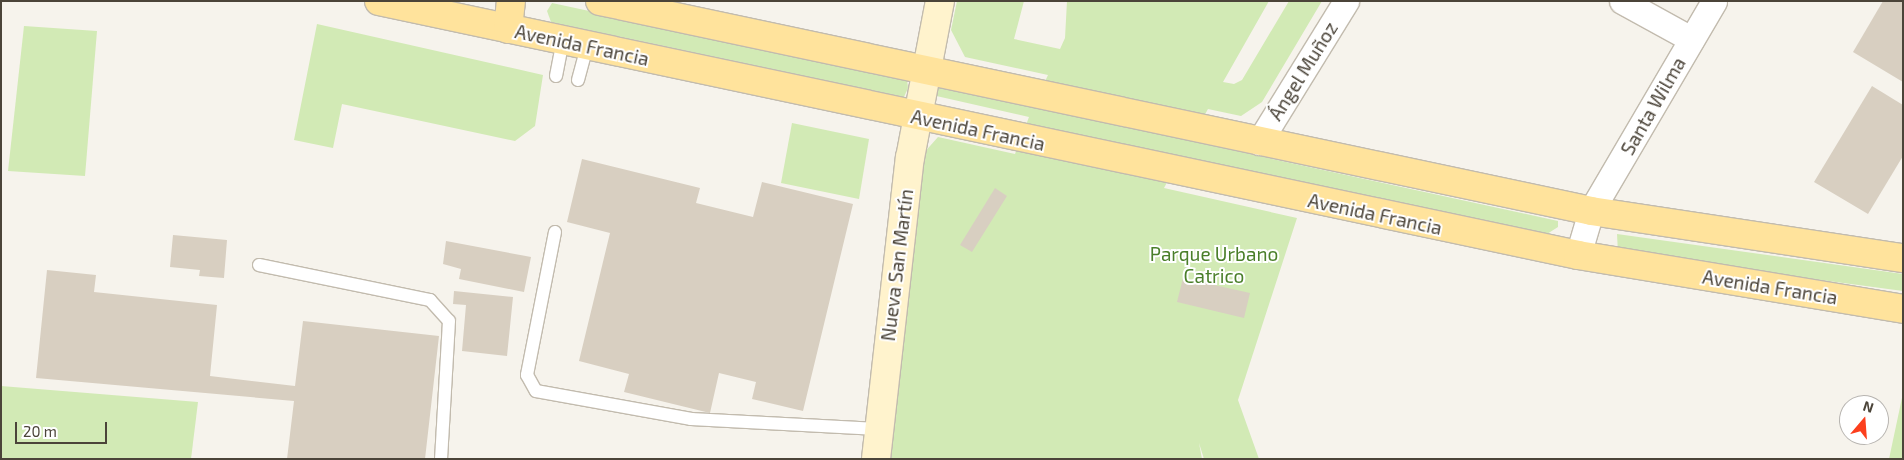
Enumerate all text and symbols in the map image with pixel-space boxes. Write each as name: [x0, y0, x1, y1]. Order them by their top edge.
street label: Ángel Muñoz: [1264, 17, 1342, 125]
street label: Avenida Francia: [513, 20, 651, 70]
street label: Santa Wilma: [1616, 53, 1690, 159]
street label: Avenida Francia: [909, 105, 1047, 155]
street label: Nueva San Martín: [876, 188, 918, 342]
street label: Avenida Francia: [1306, 189, 1444, 239]
park label: Parque Urbano Catrico: [1150, 243, 1278, 287]
street label: Avenida Francia: [1701, 265, 1839, 309]
north arrow: [1839, 395, 1889, 445]
text: N: [1861, 397, 1876, 416]
scale bar: [18, 412, 110, 444]
text: 20 m: [23, 422, 57, 440]

